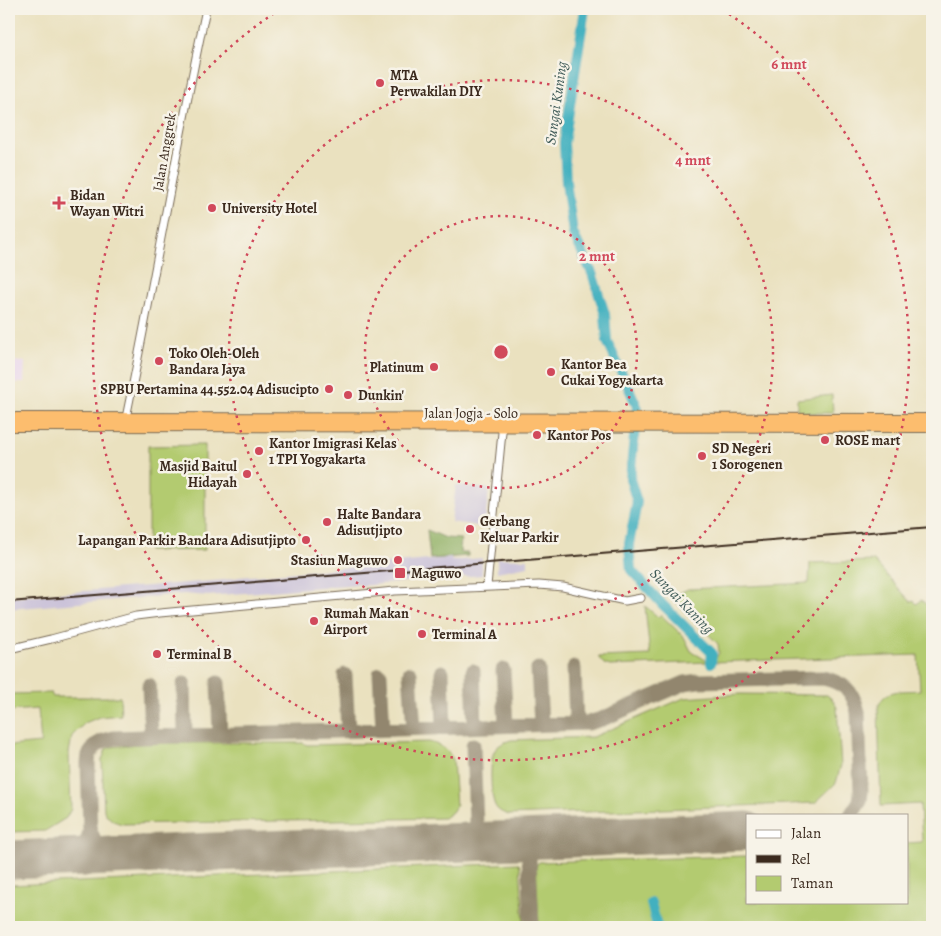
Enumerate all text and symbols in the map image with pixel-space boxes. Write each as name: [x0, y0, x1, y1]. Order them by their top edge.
text: 6 mnt: [771, 54, 807, 74]
water label: Sungai Kuning: [540, 60, 572, 146]
place label: MTA Perwakilan DIY: [390, 66, 483, 101]
marker: MTA Perwakilan DIY: [374, 77, 386, 89]
street label: Jalan Anggrek: [148, 111, 181, 193]
text: 4 mnt: [675, 150, 711, 170]
place label: Bidan Wayan Witri: [69, 186, 144, 221]
marker: Bidan Wayan Witri: [52, 196, 66, 210]
place label: University Hotel: [222, 199, 317, 218]
marker: University Hotel: [206, 202, 218, 214]
text: 2 mnt: [579, 246, 615, 266]
centre of rings: [492, 343, 510, 361]
place label: Toko Oleh-Oleh Bandara Jaya: [169, 344, 260, 379]
marker: Toko Oleh-Oleh Bandara Jaya: [153, 355, 165, 367]
place label: Kantor Bea Cukai Yogyakarta: [561, 355, 664, 390]
place label: Platinum: [370, 358, 424, 377]
marker: Platinum: [428, 361, 440, 373]
marker: Kantor Bea Cukai Yogyakarta: [545, 366, 557, 378]
place label: SPBU Pertamina 44.552.04 Adisucipto: [100, 380, 319, 399]
marker: SPBU Pertamina 44.552.04 Adisucipto: [323, 383, 335, 395]
place label: Dunkin': [358, 386, 405, 405]
marker: Dunkin': [342, 389, 354, 401]
street label: Jalan Jogja - Solo: [424, 404, 518, 423]
place label: Kantor Pos: [547, 426, 612, 445]
marker: Kantor Pos: [531, 429, 543, 441]
place label: ROSE mart: [835, 431, 901, 450]
place label: Kantor Imigrasi Kelas 1 TPI Yogyakarta: [269, 434, 397, 469]
marker: ROSE mart: [819, 434, 831, 446]
place label: SD Negeri 1 Sorogenen: [712, 439, 783, 474]
marker: Kantor Imigrasi Kelas 1 TPI Yogyakarta: [253, 445, 265, 457]
marker: SD Negeri 1 Sorogenen: [696, 450, 708, 462]
place label: Masjid Baitul Hidayah: [159, 457, 237, 492]
marker: Masjid Baitul Hidayah: [241, 468, 253, 480]
place label: Halte Bandara Adisutjipto: [336, 505, 422, 540]
place label: Gerbang Keluar Parkir: [480, 512, 559, 547]
marker: Halte Bandara Adisutjipto: [321, 516, 333, 528]
marker: Gerbang Keluar Parkir: [464, 523, 476, 535]
place label: Lapangan Parkir Bandara Adisutjipto: [78, 531, 296, 550]
marker: Lapangan Parkir Bandara Adisutjipto: [300, 534, 312, 546]
place label: Stasiun Maguwo: [291, 551, 388, 570]
marker: Stasiun Maguwo: [392, 554, 404, 566]
place label: Maguwo: [411, 564, 462, 583]
water label: Sungai Kuning: [646, 564, 719, 638]
marker: Maguwo: [393, 566, 407, 580]
place label: Rumah Makan Airport: [323, 604, 409, 639]
marker: Rumah Makan Airport: [308, 615, 320, 627]
place label: Terminal A: [432, 625, 497, 644]
marker: Terminal A: [416, 628, 428, 640]
place label: Terminal B: [167, 645, 232, 664]
marker: Terminal B: [151, 648, 163, 660]
legend: [746, 814, 908, 904]
text: Jalan: [791, 823, 821, 843]
text: Rel: [791, 849, 810, 869]
text: Taman: [791, 873, 833, 893]

